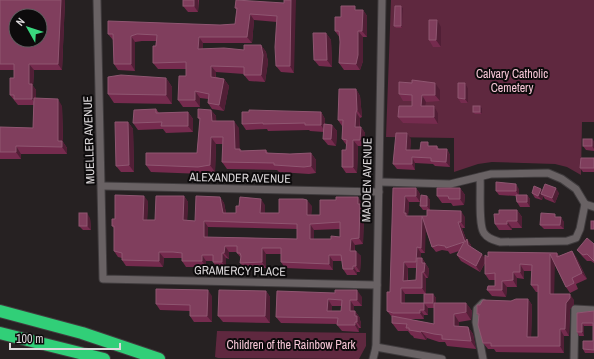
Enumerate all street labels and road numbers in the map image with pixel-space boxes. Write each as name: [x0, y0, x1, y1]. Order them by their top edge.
street label: MUELLER AVENUE: [79, 96, 99, 184]
street label: MADDEN AVENUE: [358, 138, 376, 222]
street label: ALEXANDER AVENUE: [188, 169, 291, 187]
street label: GRAMERCY PLACE: [194, 262, 286, 280]

